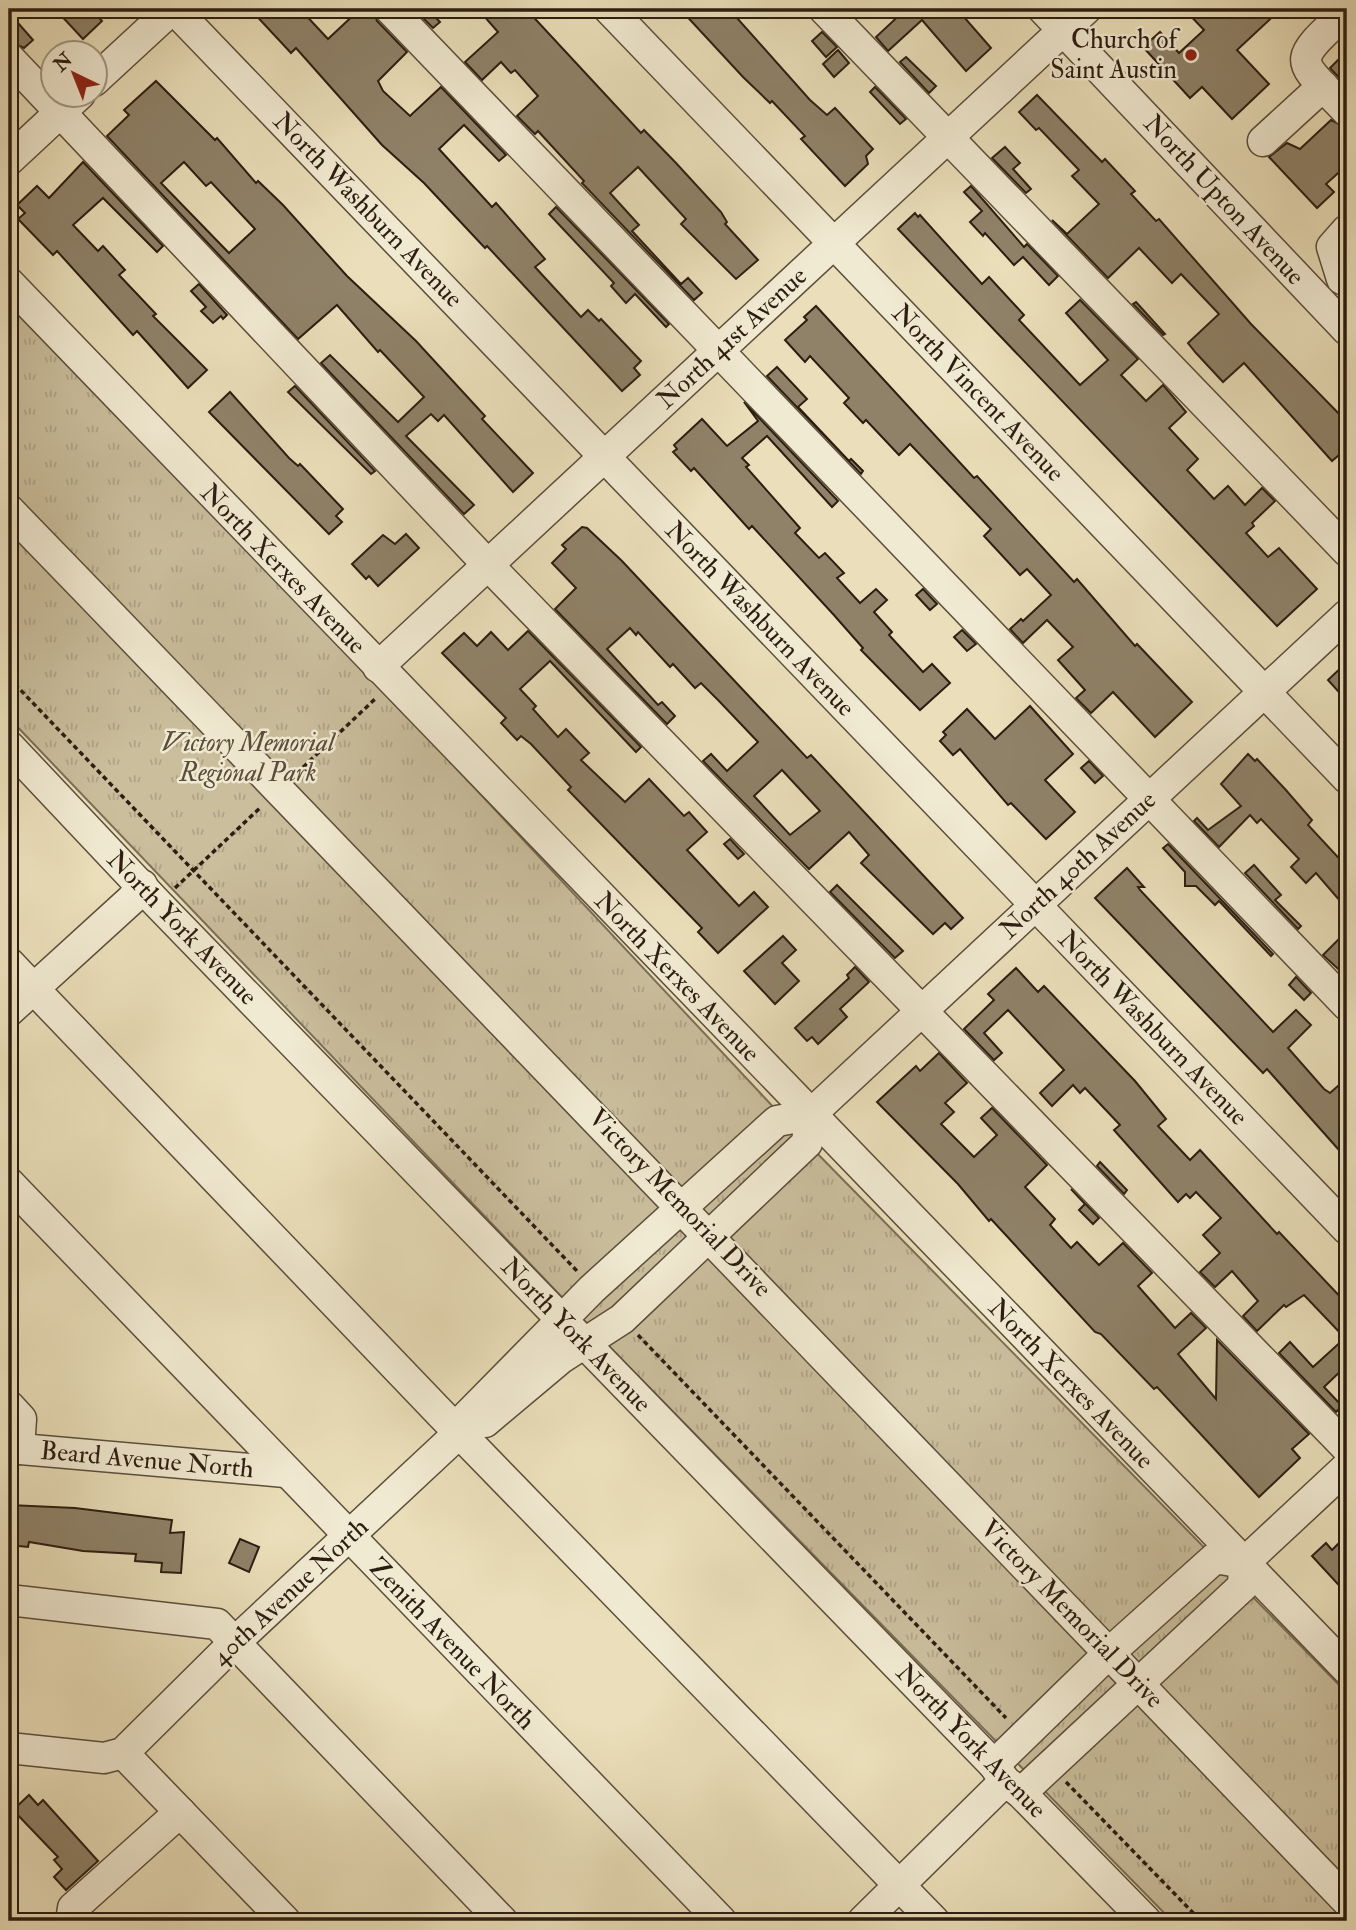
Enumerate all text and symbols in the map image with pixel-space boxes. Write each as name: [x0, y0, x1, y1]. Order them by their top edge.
place label: Church of Saint Austin: [1050, 24, 1181, 86]
north arrow: [38, 38, 108, 108]
text: N: [48, 47, 78, 78]
marker: Church of Saint Austin: [1183, 47, 1199, 63]
street label: North Washburn Avenue: [266, 106, 470, 315]
street label: North Upton Avenue: [1136, 108, 1311, 293]
street label: North 41st Avenue: [650, 260, 814, 416]
street label: North Vincent Avenue: [885, 297, 1071, 489]
street label: North Xerxes Avenue: [194, 477, 373, 661]
street label: North Washburn Avenue: [658, 515, 862, 724]
park label: Victory Memorial Regional Park: [162, 727, 336, 789]
street label: North 40th Avenue: [993, 784, 1163, 946]
street label: North York Avenue: [100, 844, 264, 1012]
street label: North Xerxes Avenue: [588, 885, 767, 1069]
street label: North Washburn Avenue: [1051, 924, 1255, 1133]
street label: Victory Memorial Drive: [582, 1102, 778, 1304]
street label: North York Avenue: [494, 1251, 658, 1419]
street label: North Xerxes Avenue: [982, 1292, 1161, 1476]
street label: Beard Avenue North: [39, 1435, 255, 1485]
street label: 40th Avenue North: [205, 1511, 375, 1673]
street label: Victory Memorial Drive: [974, 1513, 1170, 1715]
street label: Zenith Avenue North: [362, 1552, 542, 1737]
street label: North York Avenue: [889, 1657, 1053, 1825]

